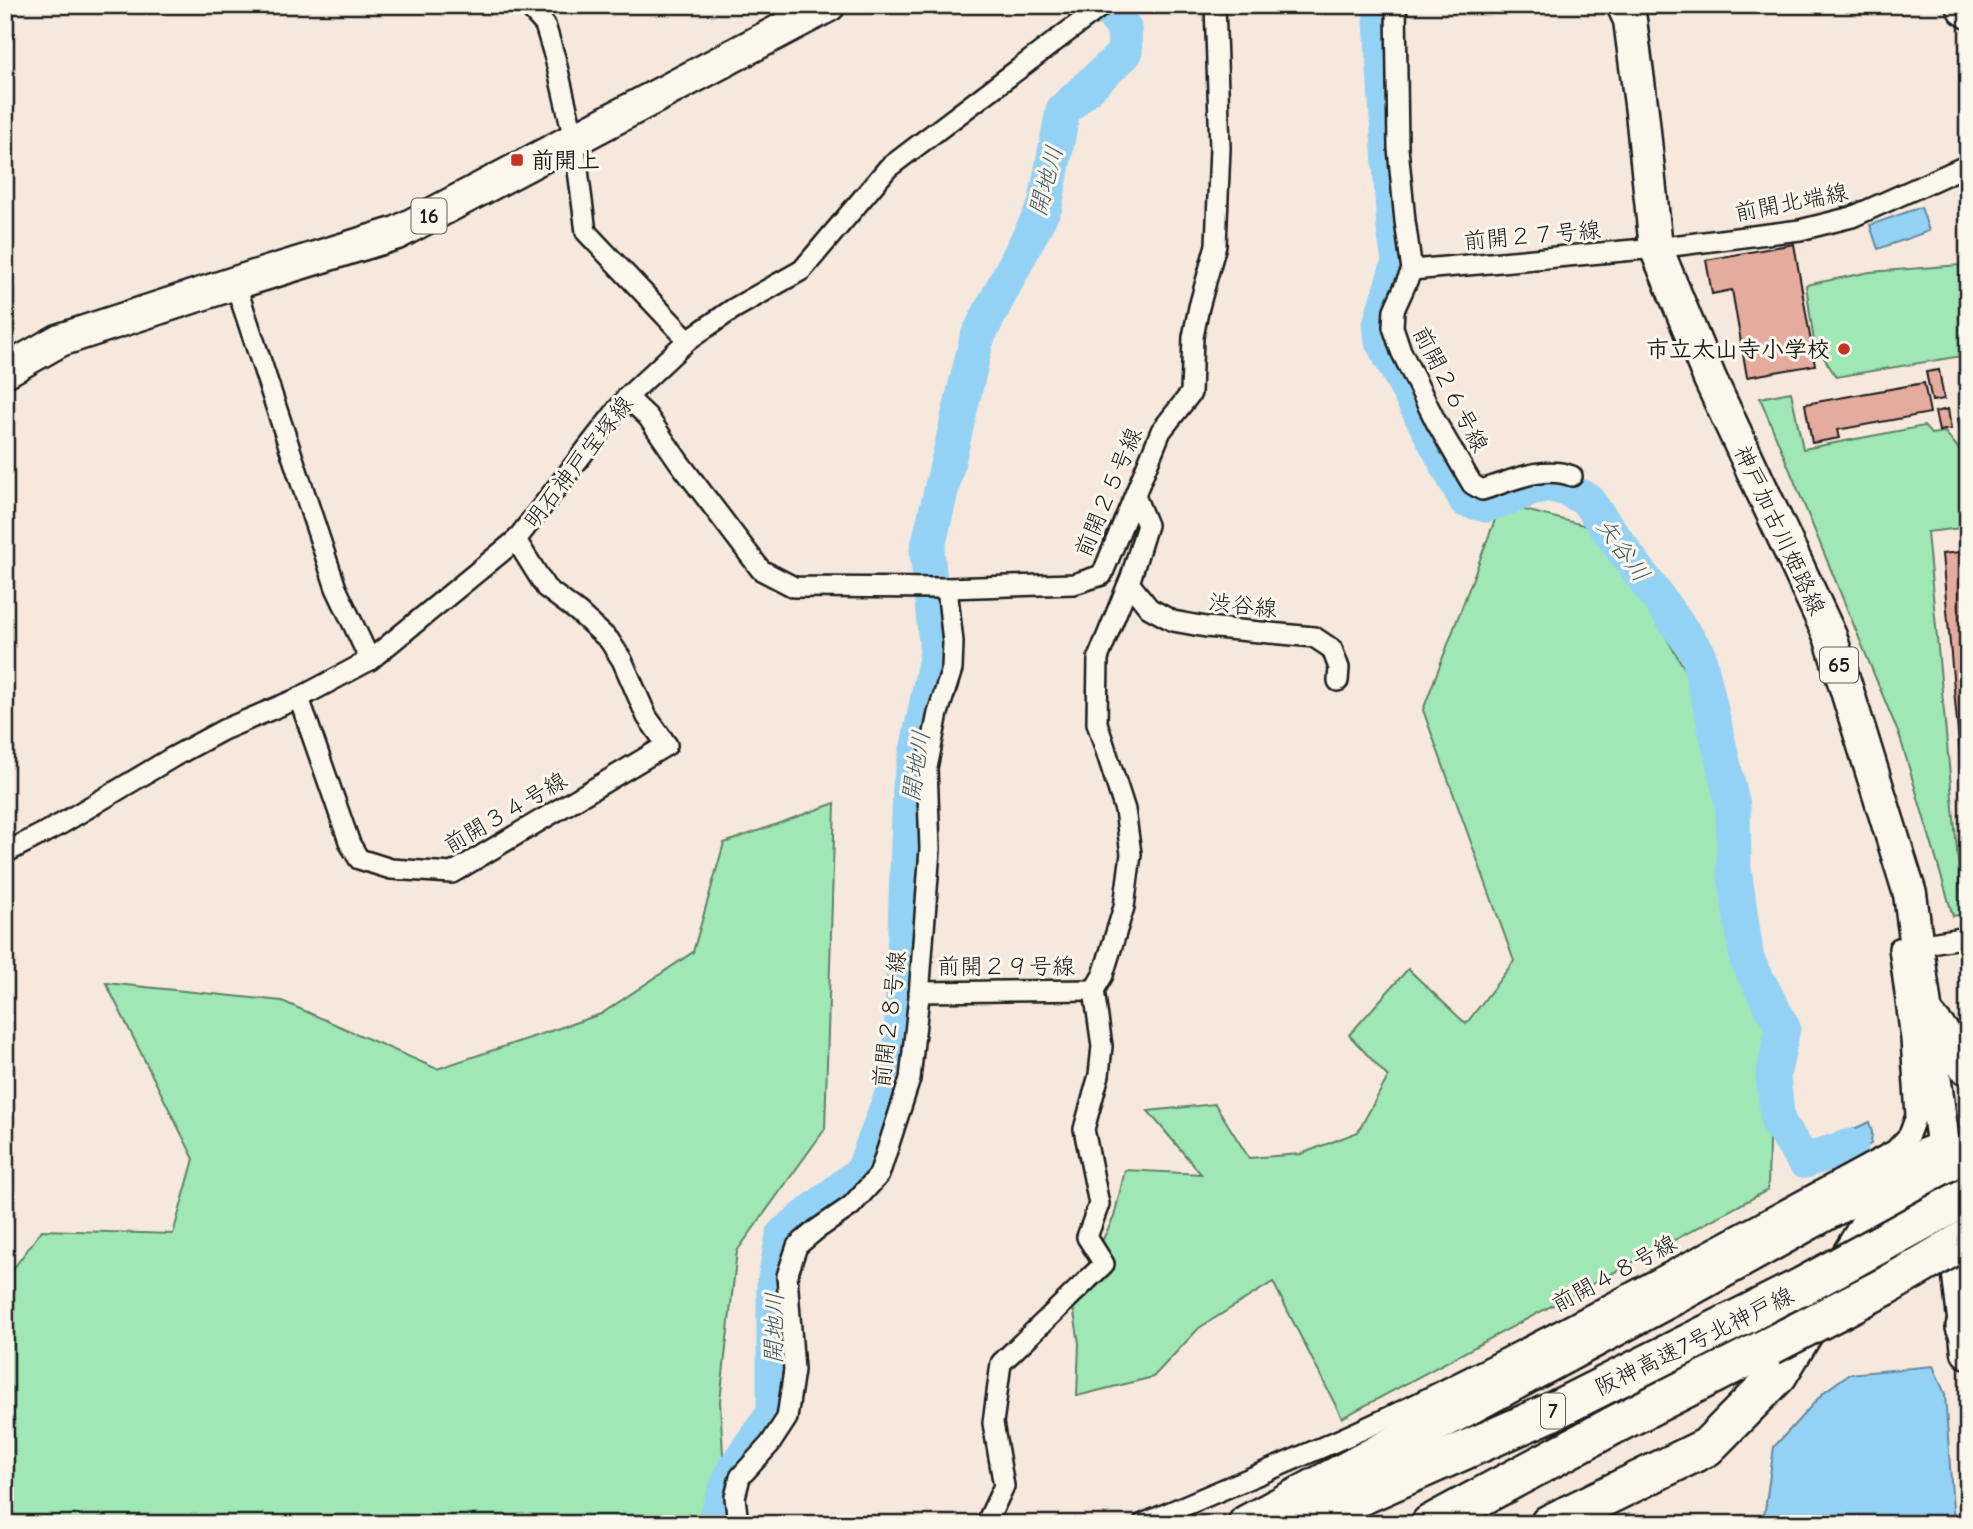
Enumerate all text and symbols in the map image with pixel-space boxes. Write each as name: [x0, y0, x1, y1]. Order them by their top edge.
water label: 開地川: [1023, 143, 1069, 219]
place label: 前開上: [531, 147, 600, 174]
marker: 前開上: [509, 152, 525, 168]
street label: 前開北端線: [1732, 178, 1850, 227]
road number: 16: [412, 198, 446, 234]
street label: 前開２７号線: [1462, 216, 1602, 255]
street label: 前開２６号線: [1407, 322, 1494, 457]
place label: 市立太山寺小学校: [1646, 336, 1830, 363]
marker: 市立太山寺小学校: [1836, 341, 1852, 357]
street label: 明石神戸宝塚線: [518, 391, 639, 534]
street label: 前開２５号線: [1069, 423, 1148, 561]
street label: 神戸加古川姫路線: [1728, 441, 1831, 619]
water label: 矢谷川: [1591, 513, 1655, 587]
street label: 渋谷線: [1207, 588, 1279, 623]
road number: 65: [1820, 648, 1858, 682]
water label: 開地川: [897, 728, 935, 804]
street label: 前開３４号線: [439, 766, 572, 859]
street label: 前開２８号線: [868, 949, 911, 1089]
street label: 前開２９号線: [937, 953, 1075, 980]
street label: 前開４８号線: [1547, 1229, 1681, 1318]
street label: 阪神高速7号北神戸線: [1590, 1282, 1798, 1401]
water label: 開地川: [759, 1292, 789, 1364]
road number: 7: [1541, 1394, 1565, 1428]

